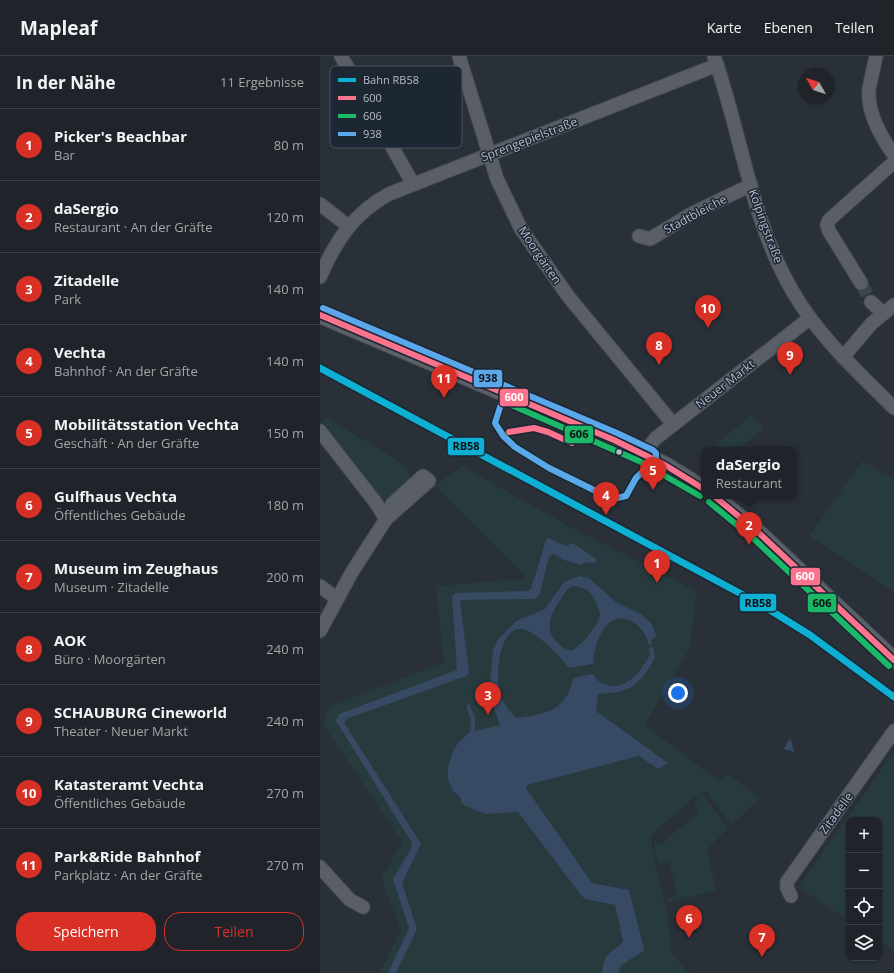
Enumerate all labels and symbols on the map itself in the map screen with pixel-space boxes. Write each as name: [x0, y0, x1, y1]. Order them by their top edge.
legend: [330, 66, 462, 148]
north arrow: [798, 68, 834, 104]
text: Bahn RB58: [363, 72, 419, 87]
text: 600: [363, 90, 382, 105]
text: 606: [363, 108, 382, 123]
street label: Sprengepielstraße: [478, 113, 580, 165]
text: 938: [363, 126, 382, 141]
street label: Kolpingstraße: [745, 187, 787, 266]
street label: Stadtbleiche: [660, 190, 730, 238]
street label: Moorgärten: [514, 223, 566, 287]
pin: 10: [695, 295, 721, 328]
pin: 8: [646, 332, 672, 365]
pin: 9: [777, 342, 803, 375]
street label: Neuer Markt: [692, 355, 758, 413]
pin: 11: [431, 365, 457, 398]
line badge: 938: [473, 369, 503, 388]
text: 938: [479, 370, 497, 385]
line badge: 600: [499, 388, 529, 407]
text: 600: [505, 389, 523, 404]
line badge: 606: [564, 425, 594, 444]
text: 606: [570, 426, 588, 441]
line badge: RB58: [447, 437, 485, 456]
text: RB58: [452, 438, 480, 453]
unlabelled marker: [614, 447, 624, 457]
pin: 5: [640, 457, 666, 490]
pin: 4: [593, 482, 619, 515]
pin: 2: [736, 512, 762, 545]
pin: 1: [644, 550, 670, 583]
line badge: 600: [790, 567, 821, 586]
text: 600: [796, 568, 814, 583]
line badge: RB58: [739, 593, 777, 612]
line badge: 606: [807, 593, 837, 613]
text: RB58: [744, 595, 772, 610]
text: 606: [813, 595, 831, 610]
pin: 3: [475, 682, 501, 715]
your location: [668, 683, 688, 703]
street label: Zitadelle: [815, 788, 857, 837]
pin: 6: [676, 905, 702, 938]
pin: 7: [749, 924, 775, 957]

